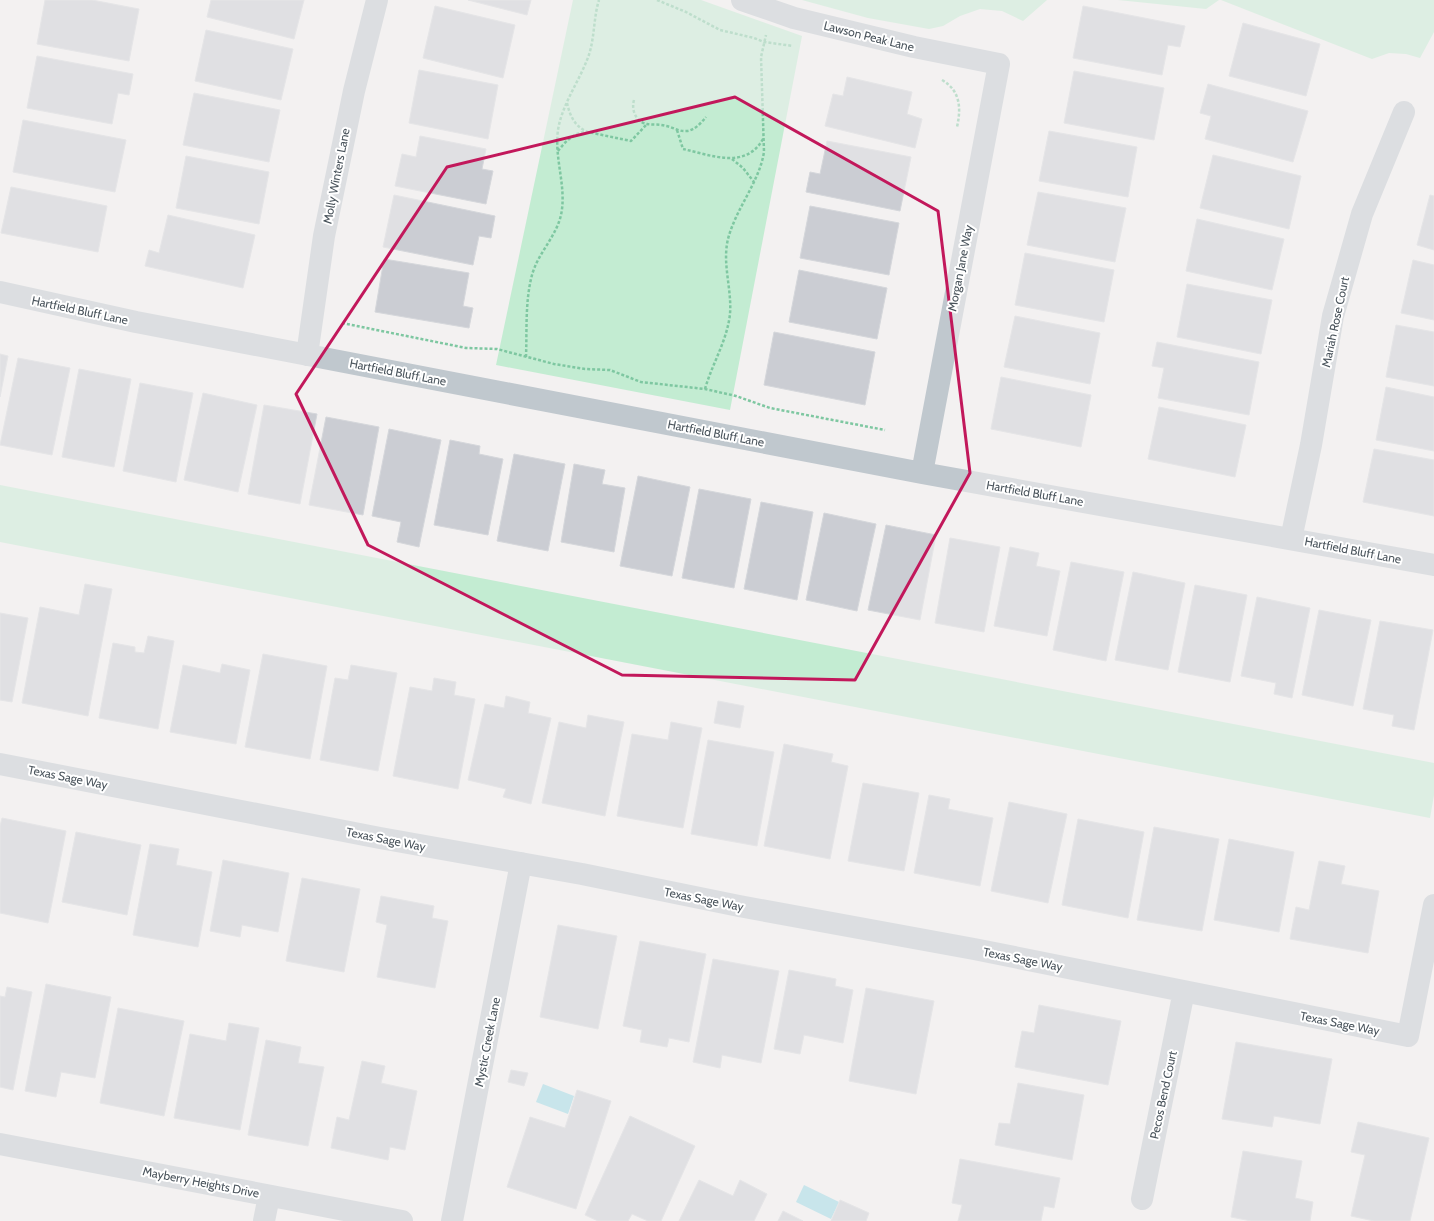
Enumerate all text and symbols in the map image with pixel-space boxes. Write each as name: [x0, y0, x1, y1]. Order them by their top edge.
street label: Lawson Peak Lane: [822, 18, 916, 54]
street label: Molly Winters Lane: [319, 127, 353, 225]
street label: Morgan Jane Way: [944, 223, 976, 313]
street label: Mariah Rose Court: [1318, 275, 1352, 369]
street label: Hartfield Bluff Lane: [30, 292, 130, 328]
street label: Hartfield Bluff Lane: [348, 355, 448, 389]
street label: Hartfield Bluff Lane: [666, 416, 766, 450]
street label: Hartfield Bluff Lane: [985, 477, 1085, 509]
street label: Hartfield Bluff Lane: [1303, 533, 1403, 567]
street label: Texas Sage Way: [27, 762, 109, 792]
street label: Texas Sage Way: [345, 824, 427, 854]
street label: Texas Sage Way: [663, 884, 745, 914]
street label: Texas Sage Way: [982, 944, 1064, 974]
street label: Mystic Creek Lane: [471, 996, 503, 1088]
street label: Texas Sage Way: [1299, 1008, 1381, 1038]
street label: Pecos Bend Court: [1146, 1050, 1180, 1140]
street label: Mayberry Heights Drive: [141, 1163, 261, 1201]

